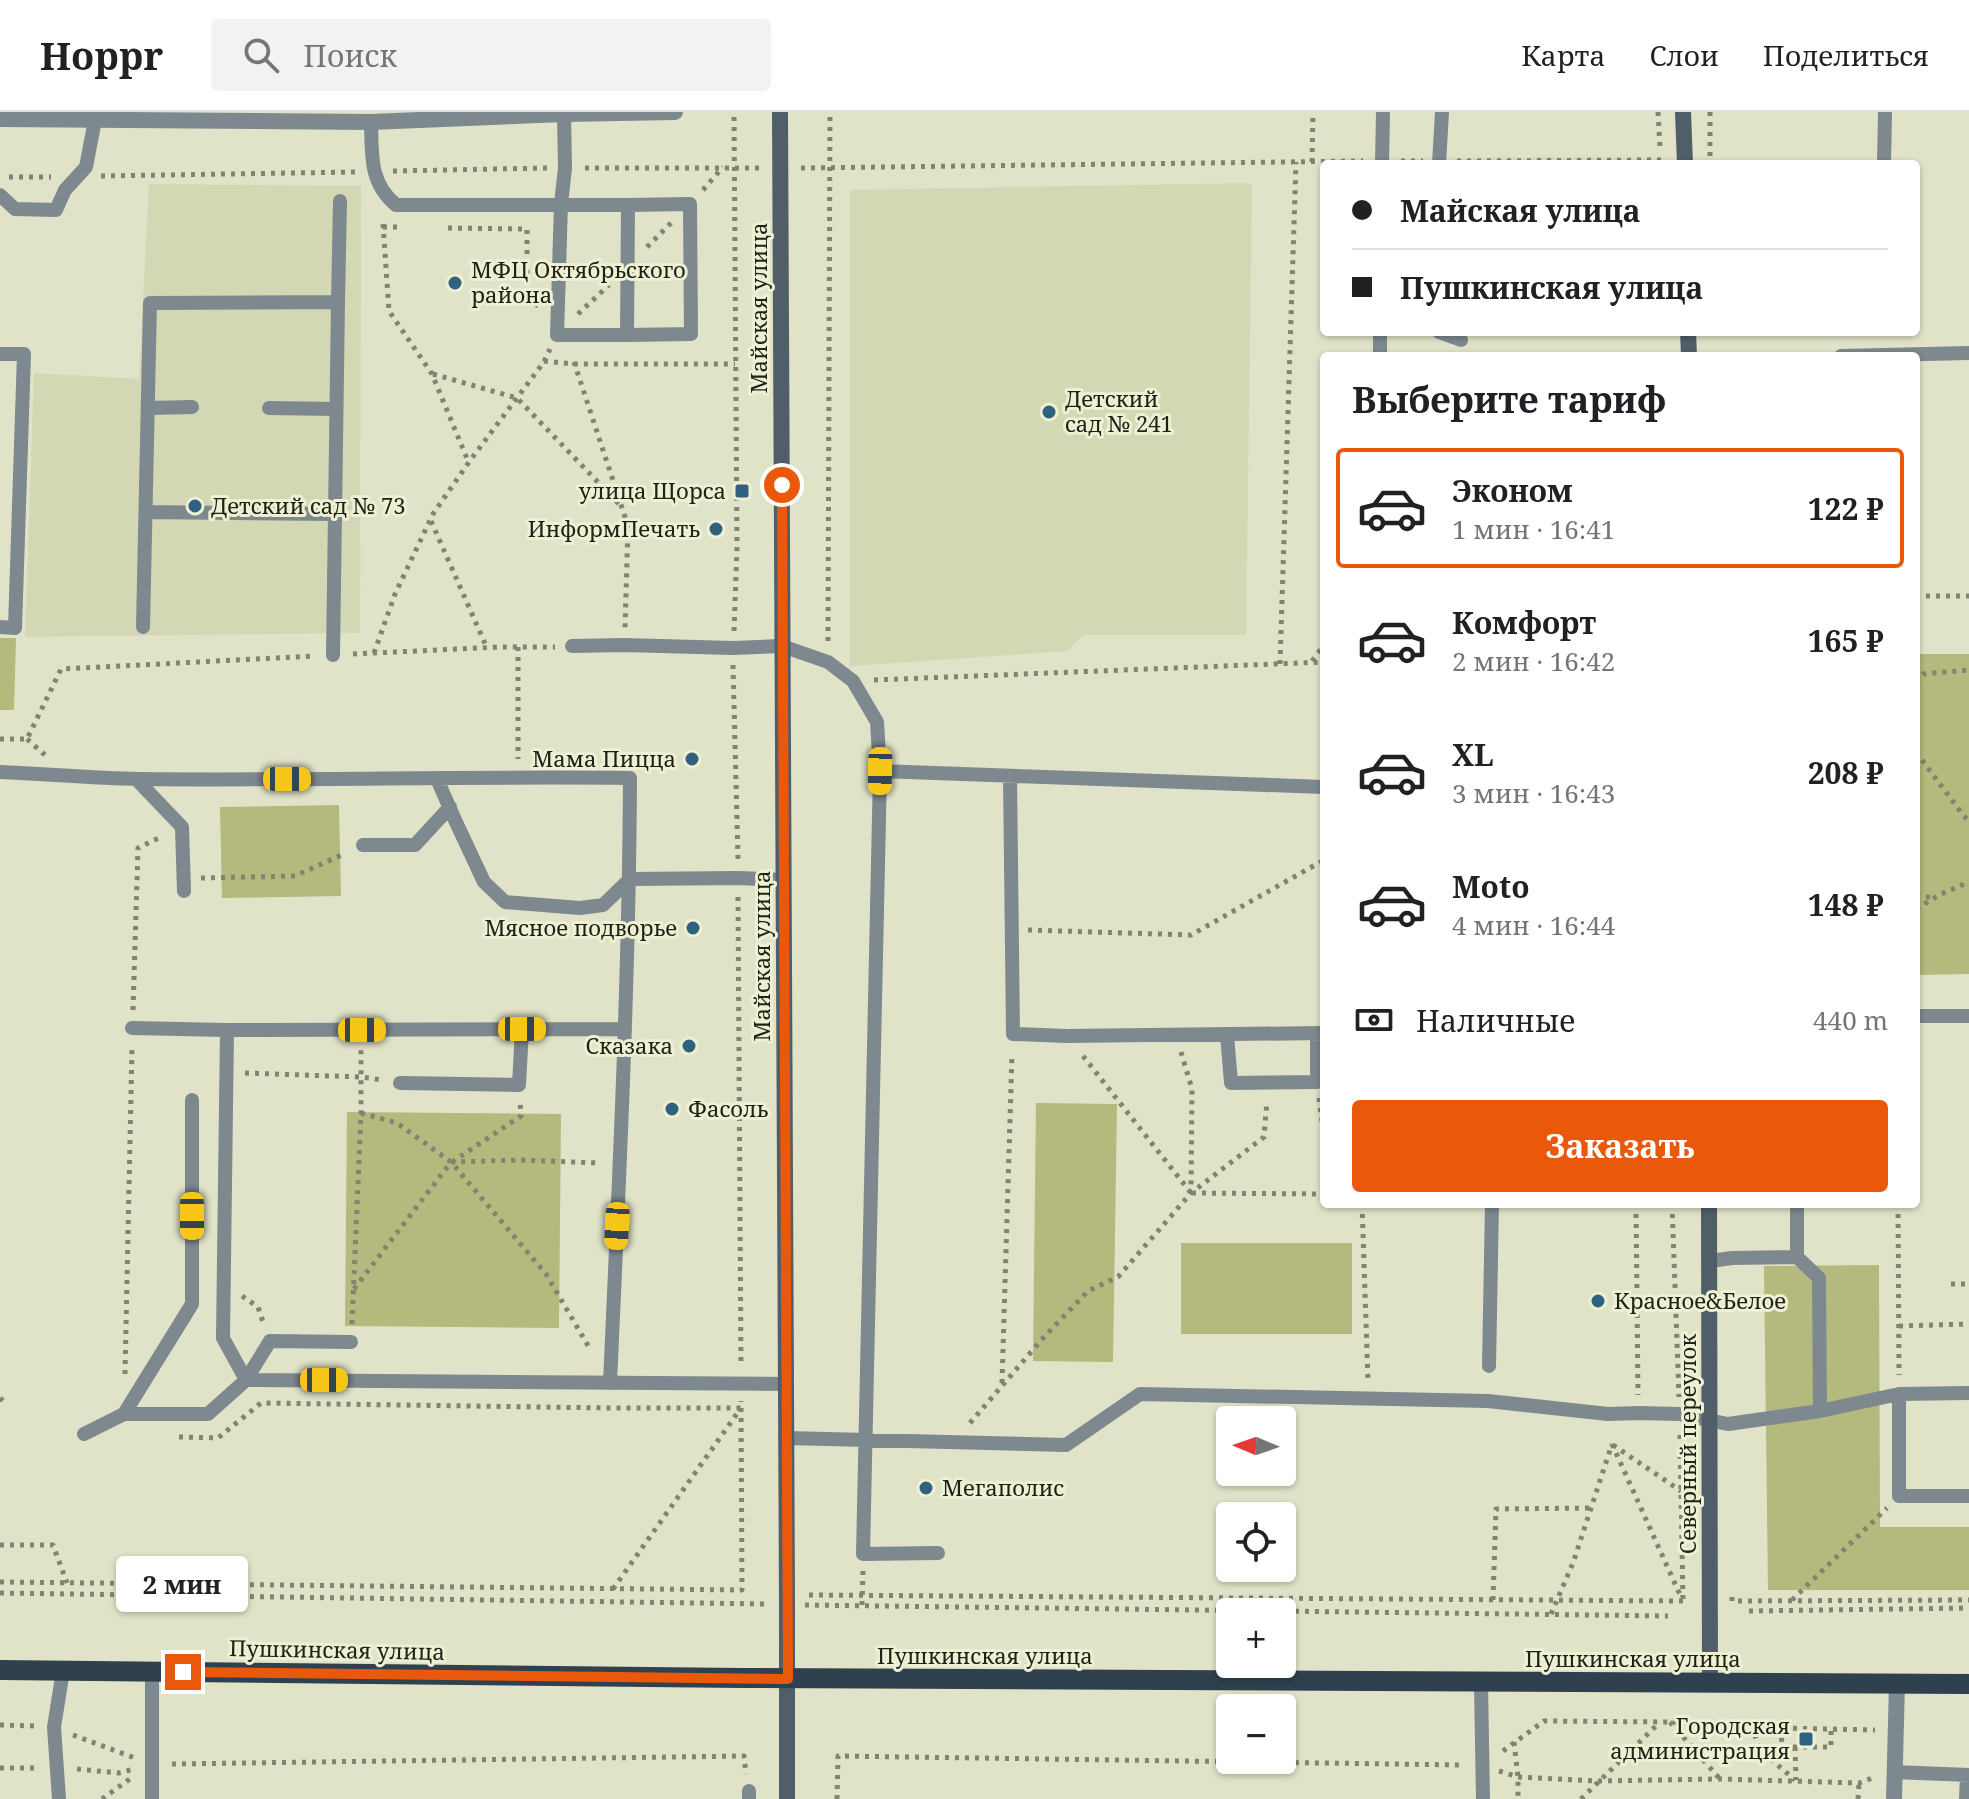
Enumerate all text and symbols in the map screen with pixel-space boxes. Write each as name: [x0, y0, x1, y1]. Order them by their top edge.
search box: [211, 19, 771, 91]
text: Hoppr: [40, 29, 163, 81]
icon: search: [239, 33, 283, 77]
text: Поиск: [303, 35, 397, 76]
text: Карта: [1521, 36, 1605, 74]
text: Слои: [1649, 36, 1719, 74]
text: Поделиться: [1763, 36, 1929, 74]
text: Майская улица: [1400, 190, 1641, 231]
street label: Майская улица: [743, 223, 773, 394]
place label: МФЦ Октябрьского района: [471, 254, 686, 309]
text: Пушкинская улица: [1400, 267, 1703, 308]
marker: МФЦ Октябрьского района: [446, 274, 464, 292]
text: Выберите тариф: [1352, 375, 1666, 424]
place label: Детский сад № 241: [1065, 383, 1173, 438]
marker: Детский сад № 241: [1040, 403, 1058, 421]
route start: [764, 467, 800, 503]
text: Эконом: [1452, 470, 1572, 511]
icon: car: [1356, 472, 1428, 544]
place label: улица Щорса: [579, 475, 726, 505]
marker: улица Щорса: [733, 482, 751, 500]
text: 122 ₽: [1808, 488, 1884, 529]
place label: Детский сад № 73: [211, 490, 406, 520]
marker: Детский сад № 73: [186, 497, 204, 515]
text: 1 мин · 16:41: [1452, 511, 1615, 547]
place label: ИнформПечать: [528, 513, 700, 543]
marker: ИнформПечать: [707, 520, 725, 538]
text: Комфорт: [1452, 602, 1596, 643]
icon: car: [1356, 604, 1428, 676]
text: 165 ₽: [1808, 620, 1884, 661]
text: 2 мин · 16:42: [1452, 643, 1615, 679]
text: XL: [1452, 734, 1494, 775]
icon: car: [1356, 736, 1428, 808]
place label: Мама Пицца: [532, 743, 676, 773]
car: [868, 747, 892, 795]
marker: Мама Пицца: [683, 750, 701, 768]
text: 208 ₽: [1808, 752, 1884, 793]
car: [263, 767, 311, 791]
text: 3 мин · 16:43: [1452, 775, 1615, 811]
text: Moto: [1452, 866, 1530, 907]
icon: car: [1356, 868, 1428, 940]
street label: Майская улица: [746, 871, 776, 1042]
text: 148 ₽: [1808, 884, 1884, 925]
text: 4 мин · 16:44: [1452, 907, 1615, 943]
place label: Мясное подворье: [484, 912, 677, 942]
marker: Мясное подворье: [684, 919, 702, 937]
icon: cash: [1352, 998, 1396, 1042]
text: Наличные: [1416, 1000, 1575, 1041]
text: 440 m: [1813, 1002, 1888, 1038]
car: [498, 1017, 546, 1041]
car: [338, 1018, 386, 1042]
place label: Сказака: [585, 1030, 673, 1060]
marker: Сказака: [680, 1037, 698, 1055]
place label: Фасоль: [688, 1093, 768, 1123]
marker: Фасоль: [663, 1100, 681, 1118]
button: Заказать: [1352, 1100, 1888, 1192]
car: [180, 1192, 204, 1240]
car: [604, 1201, 630, 1251]
place label: Красное&Белое: [1614, 1285, 1786, 1315]
marker: Красное&Белое: [1589, 1292, 1607, 1310]
street label: Северный переулок: [1672, 1333, 1702, 1554]
car: [300, 1368, 348, 1392]
north arrow: [1216, 1406, 1296, 1486]
map controls: [1216, 1406, 1296, 1774]
place label: Мегаполис: [942, 1472, 1064, 1502]
marker: Мегаполис: [917, 1479, 935, 1497]
button: locate: [1216, 1502, 1296, 1582]
callout: 2 мин: [117, 1556, 249, 1612]
text: 2 мин: [143, 1566, 221, 1602]
button: +: [1216, 1598, 1296, 1678]
street label: Пушкинская улица: [229, 1632, 445, 1666]
street label: Пушкинская улица: [877, 1640, 1093, 1670]
street label: Пушкинская улица: [1525, 1643, 1741, 1673]
route end: [165, 1654, 201, 1690]
button: −: [1216, 1694, 1296, 1774]
place label: Городская администрация: [1610, 1710, 1790, 1765]
marker: Городская администрация: [1797, 1730, 1815, 1748]

